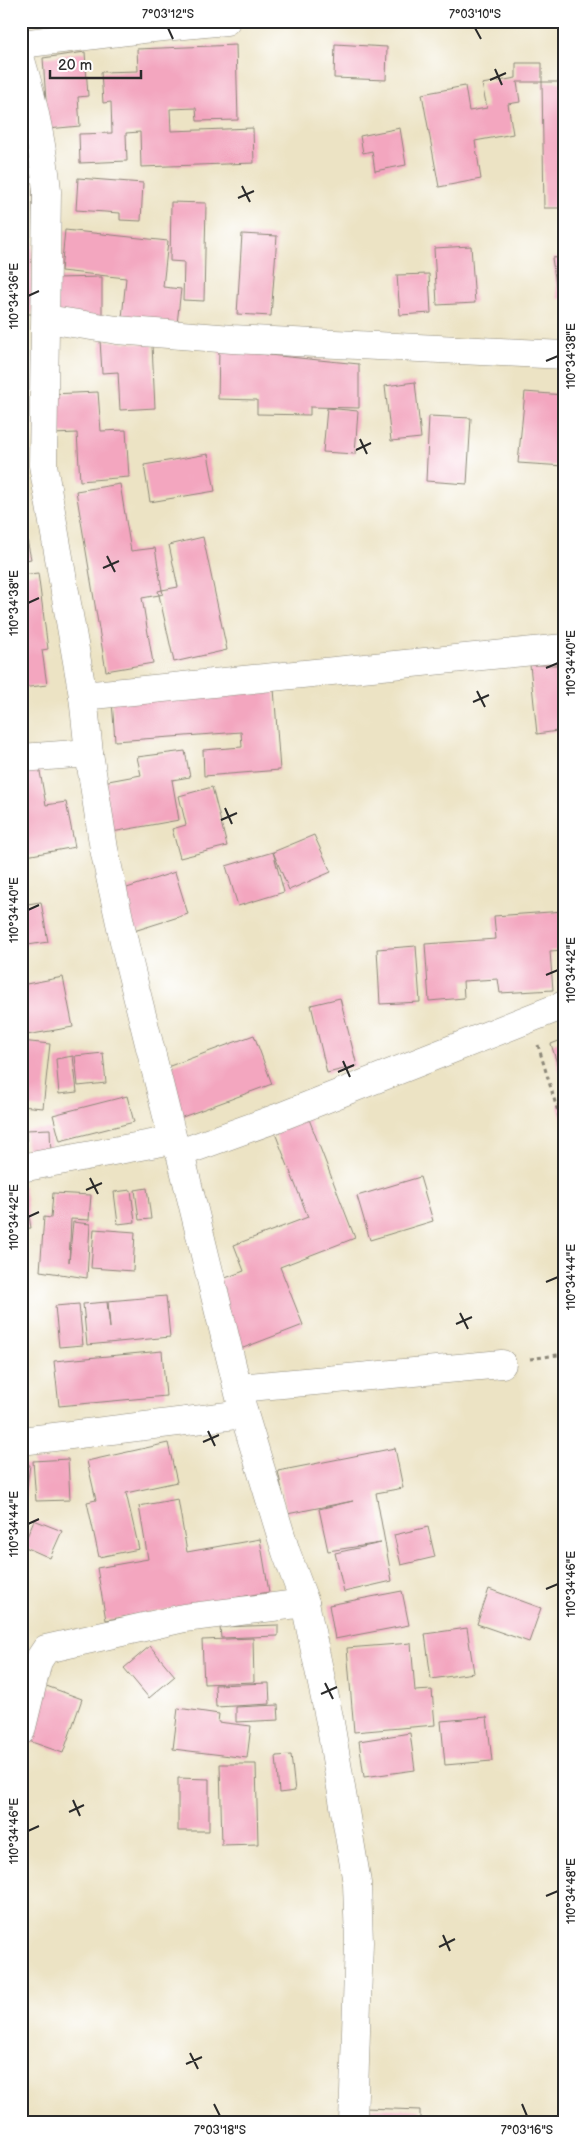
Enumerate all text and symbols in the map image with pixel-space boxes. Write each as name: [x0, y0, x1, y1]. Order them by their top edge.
text: 7°03'12"S: [142, 7, 194, 22]
text: 7°03'10"S: [449, 7, 501, 22]
scale bar: [50, 48, 141, 80]
text: 20 m: [58, 56, 92, 75]
text: 110°34'36"E: [7, 263, 22, 329]
text: 110°34'38"E: [564, 323, 579, 389]
text: 110°34'38"E: [7, 570, 22, 636]
text: 110°34'40"E: [564, 630, 579, 696]
text: 110°34'40"E: [7, 877, 22, 943]
text: 110°34'42"E: [564, 937, 579, 1003]
text: 110°34'42"E: [7, 1184, 22, 1250]
text: 110°34'44"E: [564, 1244, 579, 1310]
text: 110°34'44"E: [7, 1491, 22, 1557]
text: 110°34'46"E: [564, 1551, 579, 1617]
text: 110°34'46"E: [7, 1798, 22, 1864]
text: 110°34'48"E: [564, 1858, 579, 1924]
text: 7°03'18"S: [194, 2123, 246, 2138]
text: 7°03'16"S: [501, 2123, 553, 2138]

